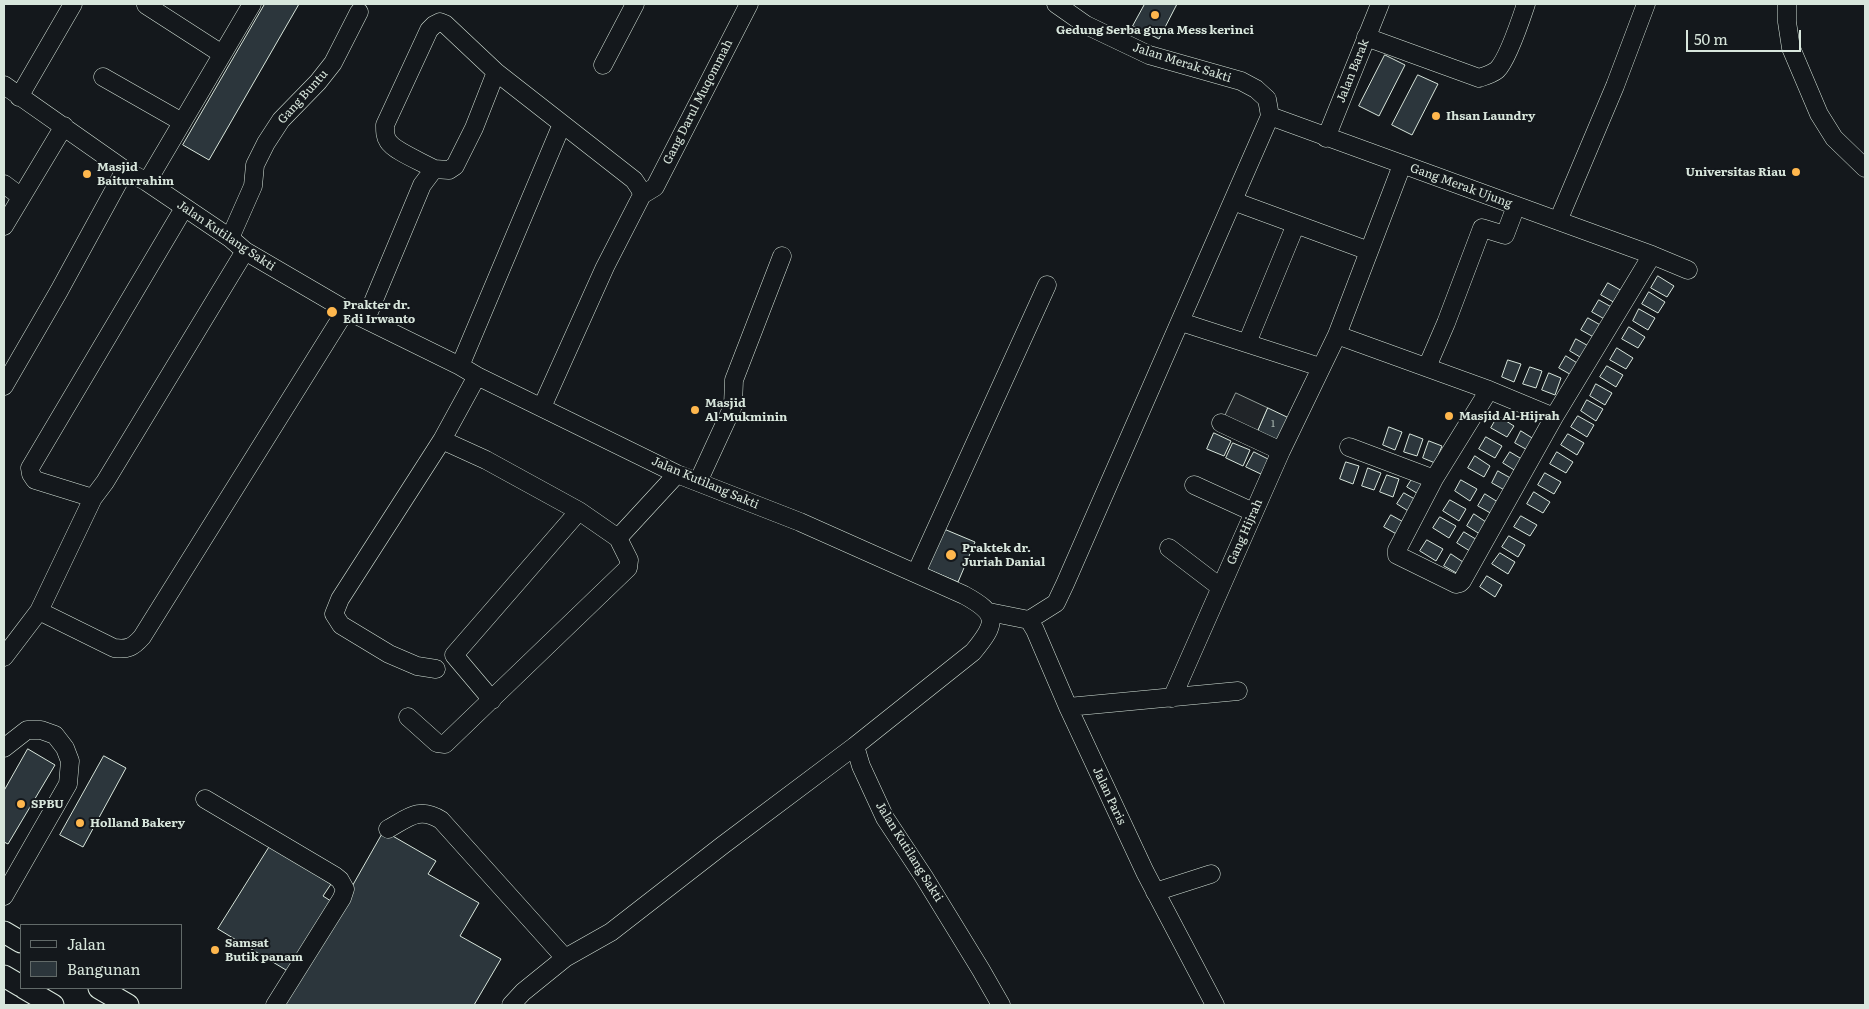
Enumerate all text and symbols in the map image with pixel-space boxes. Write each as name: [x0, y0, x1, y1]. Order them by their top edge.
marker: Gedung Serba guna Mess kerinci: [1149, 9, 1161, 21]
scale bar: [1689, 20, 1804, 52]
place label: Gedung Serba guna Mess kerinci: [1056, 23, 1254, 37]
text: 50 m: [1694, 27, 1728, 50]
street label: Gang Darul Muqommah: [660, 37, 736, 167]
street label: Jalan Barak: [1334, 37, 1372, 105]
street label: Jalan Merak Sakti: [1131, 40, 1233, 86]
street label: Gang Buntu: [275, 67, 331, 127]
place label: Ihsan Laundry: [1446, 109, 1535, 123]
marker: Ihsan Laundry: [1430, 110, 1442, 122]
place label: Masjid Baiturrahim: [97, 160, 174, 188]
street label: Gang Merak Ujung: [1408, 161, 1514, 211]
place label: Universitas Riau: [1686, 165, 1786, 179]
marker: Universitas Riau: [1790, 166, 1802, 178]
marker: Masjid Baiturrahim: [81, 168, 93, 180]
street label: Jalan Kutilang Sakti: [174, 198, 278, 274]
place label: Prakter dr. Edi Irwanto: [343, 298, 415, 326]
marker: Prakter dr. Edi Irwanto: [325, 305, 339, 319]
place label: Masjid Al-Mukminin: [705, 396, 787, 424]
marker: Masjid Al-Mukminin: [689, 404, 701, 416]
place label: Masjid Al-Hijrah: [1459, 409, 1560, 423]
marker: Masjid Al-Hijrah: [1443, 410, 1455, 422]
house number: 1: [1271, 418, 1275, 430]
street label: Jalan Kutilang Sakti: [649, 454, 761, 512]
street label: Gang Hijrah: [1224, 497, 1266, 567]
place label: Praktek dr. Juriah Danial: [962, 541, 1045, 569]
marker: Praktek dr. Juriah Danial: [944, 548, 958, 562]
street label: Jalan Paris: [1089, 765, 1129, 827]
place label: SPBU: [31, 797, 64, 811]
marker: SPBU: [15, 798, 27, 810]
street label: Jalan Kutilang Sakti: [872, 799, 946, 905]
place label: Holland Bakery: [90, 816, 185, 830]
marker: Holland Bakery: [74, 817, 86, 829]
legend: [20, 924, 182, 989]
text: Jalan: [67, 932, 106, 955]
place label: Samsat Butik panam: [225, 936, 303, 964]
marker: Samsat Butik panam: [209, 944, 221, 956]
text: Bangunan: [67, 957, 140, 980]

